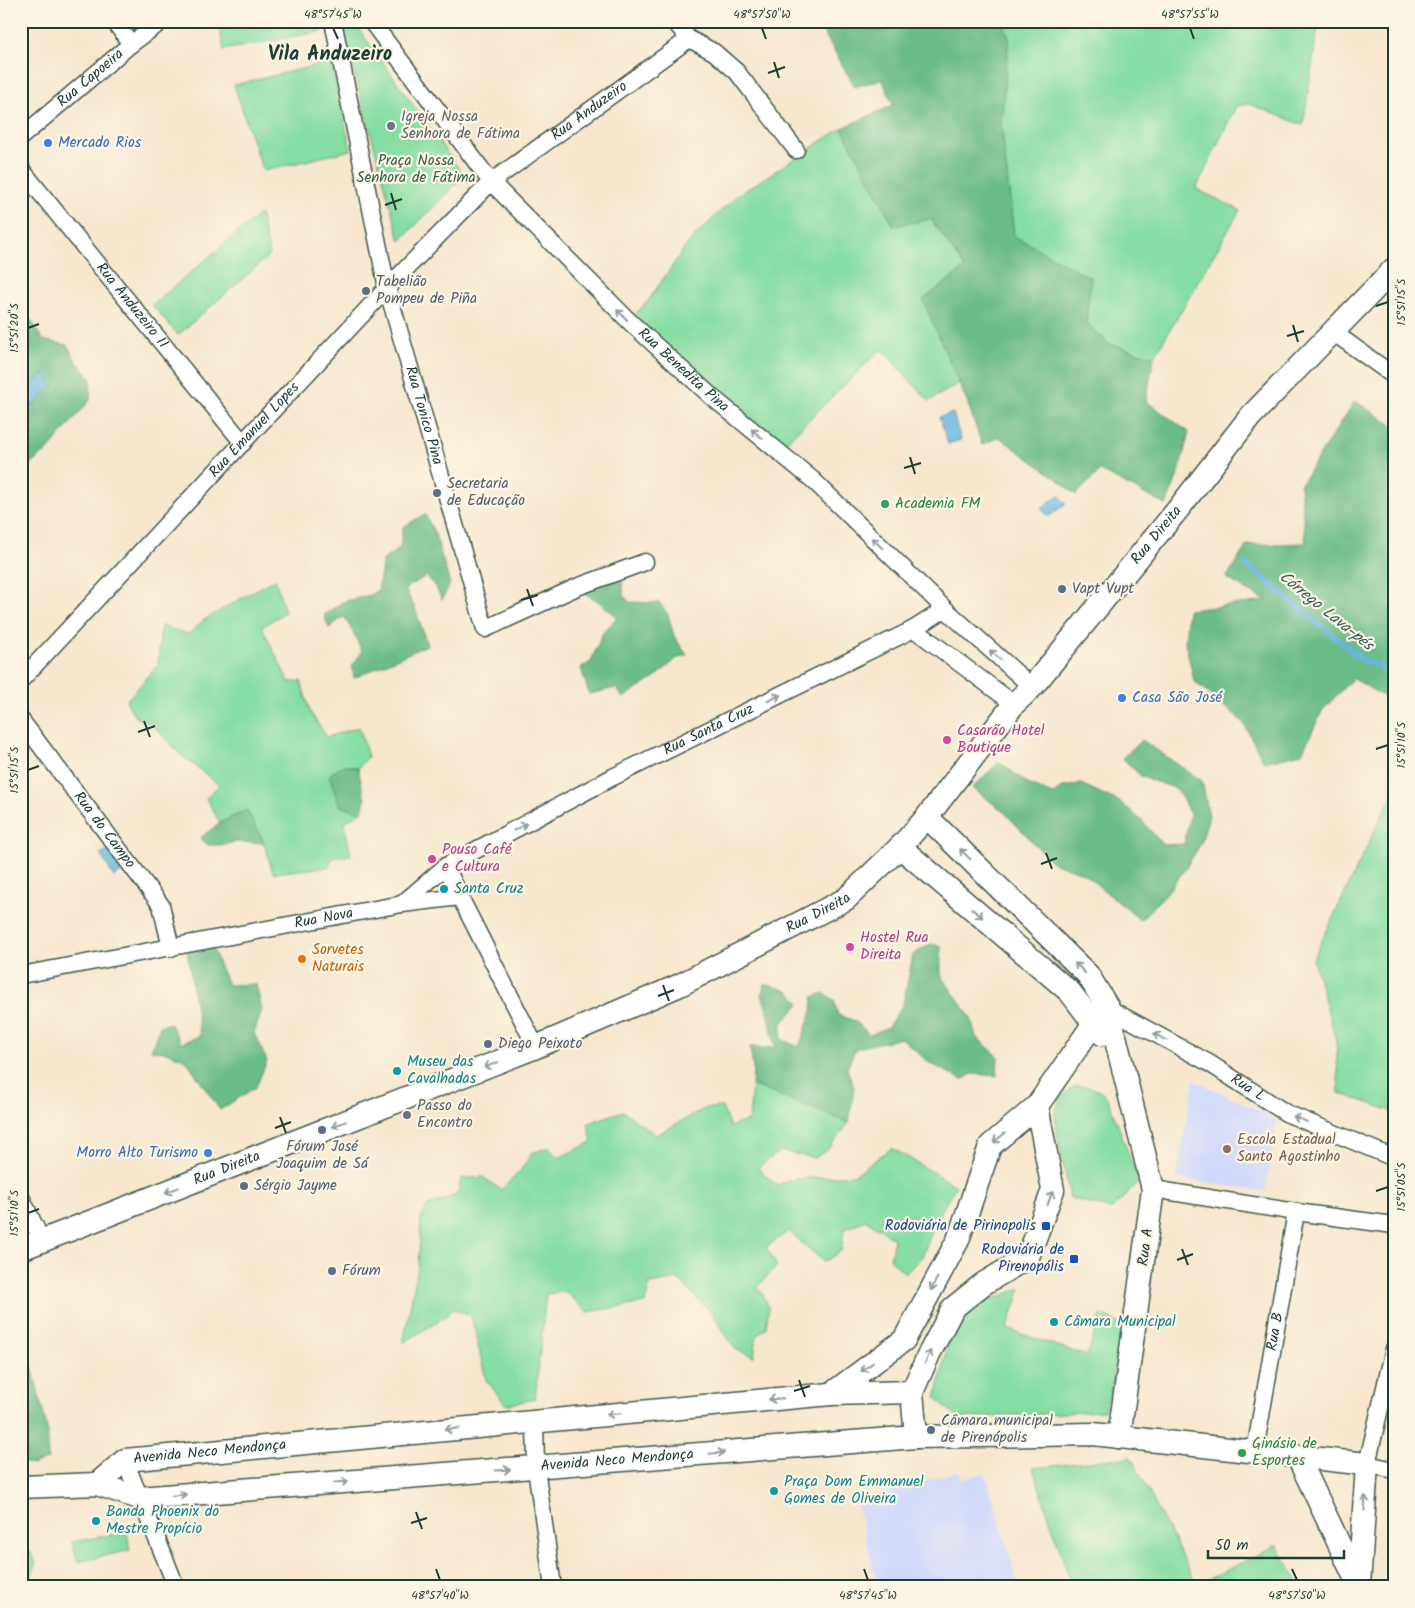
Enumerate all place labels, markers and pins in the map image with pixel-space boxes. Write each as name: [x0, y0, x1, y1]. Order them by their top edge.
place label: Igreja Nossa Senhora de Fátima: [401, 105, 520, 146]
marker: Igreja Nossa Senhora de Fátima: [385, 120, 397, 132]
place label: Mercado Rios: [58, 131, 142, 155]
marker: Mercado Rios: [42, 137, 54, 149]
place label: Tabelião Pompeu de Piña: [376, 270, 477, 311]
marker: Tabelião Pompeu de Piña: [360, 285, 372, 297]
place label: Secretaria de Educação: [447, 472, 525, 513]
marker: Secretaria de Educação: [431, 487, 443, 499]
place label: Academia FM: [895, 492, 980, 516]
marker: Academia FM: [879, 498, 891, 510]
place label: Vapt Vupt: [1072, 577, 1134, 601]
marker: Vapt Vupt: [1056, 583, 1068, 595]
place label: Casa São José: [1132, 686, 1224, 710]
marker: Casa São José: [1116, 692, 1128, 704]
place label: Casarão Hotel Boutique: [957, 719, 1045, 760]
marker: Casarão Hotel Boutique: [941, 734, 953, 746]
place label: Pouso Café e Cultura: [442, 838, 513, 879]
marker: Pouso Café e Cultura: [426, 853, 438, 865]
place label: Santa Cruz: [454, 877, 524, 901]
marker: Santa Cruz: [438, 883, 450, 895]
place label: Hostel Rua Direita: [860, 926, 929, 967]
place label: Sorvetes Naturais: [312, 938, 365, 979]
marker: Hostel Rua Direita: [844, 941, 856, 953]
marker: Sorvetes Naturais: [296, 953, 308, 965]
place label: Diego Peixoto: [498, 1032, 582, 1056]
marker: Diego Peixoto: [482, 1038, 494, 1050]
place label: Museu das Cavalhadas: [407, 1050, 477, 1091]
marker: Museu das Cavalhadas: [391, 1065, 403, 1077]
place label: Passo do Encontro: [417, 1094, 473, 1135]
marker: Passo do Encontro: [401, 1109, 413, 1121]
marker: Fórum José Joaquim de Sá: [316, 1124, 328, 1136]
place label: Escola Estadual Santo Agostinho: [1237, 1128, 1340, 1169]
place label: Fórum José Joaquim de Sá: [276, 1135, 370, 1176]
place label: Morro Alto Turismo: [76, 1141, 198, 1165]
marker: Escola Estadual Santo Agostinho: [1221, 1143, 1233, 1155]
marker: Morro Alto Turismo: [202, 1147, 214, 1159]
place label: Sérgio Jayme: [254, 1174, 337, 1198]
marker: Sérgio Jayme: [238, 1180, 250, 1192]
place label: Rodoviária de Pirinopolis: [885, 1214, 1037, 1238]
marker: Rodoviária de Pirinopolis: [1040, 1220, 1052, 1232]
place label: Rodoviária de Pirenopólis: [981, 1238, 1065, 1279]
marker: Rodoviária de Pirenopólis: [1068, 1253, 1080, 1265]
place label: Fórum: [342, 1259, 381, 1283]
marker: Fórum: [326, 1265, 338, 1277]
place label: Câmara Municipal: [1064, 1310, 1176, 1334]
marker: Câmara Municipal: [1048, 1316, 1060, 1328]
place label: Câmara municipal de Pirenópolis: [941, 1409, 1053, 1450]
marker: Câmara municipal de Pirenópolis: [925, 1424, 937, 1436]
place label: Ginásio de Esportes: [1252, 1432, 1317, 1473]
marker: Ginásio de Esportes: [1236, 1447, 1248, 1459]
place label: Praça Dom Emmanuel Gomes de Oliveira: [784, 1470, 924, 1511]
marker: Praça Dom Emmanuel Gomes de Oliveira: [768, 1485, 780, 1497]
place label: Banda Phoenix do Mestre Propício: [106, 1500, 219, 1541]
marker: Banda Phoenix do Mestre Propício: [90, 1515, 102, 1527]

